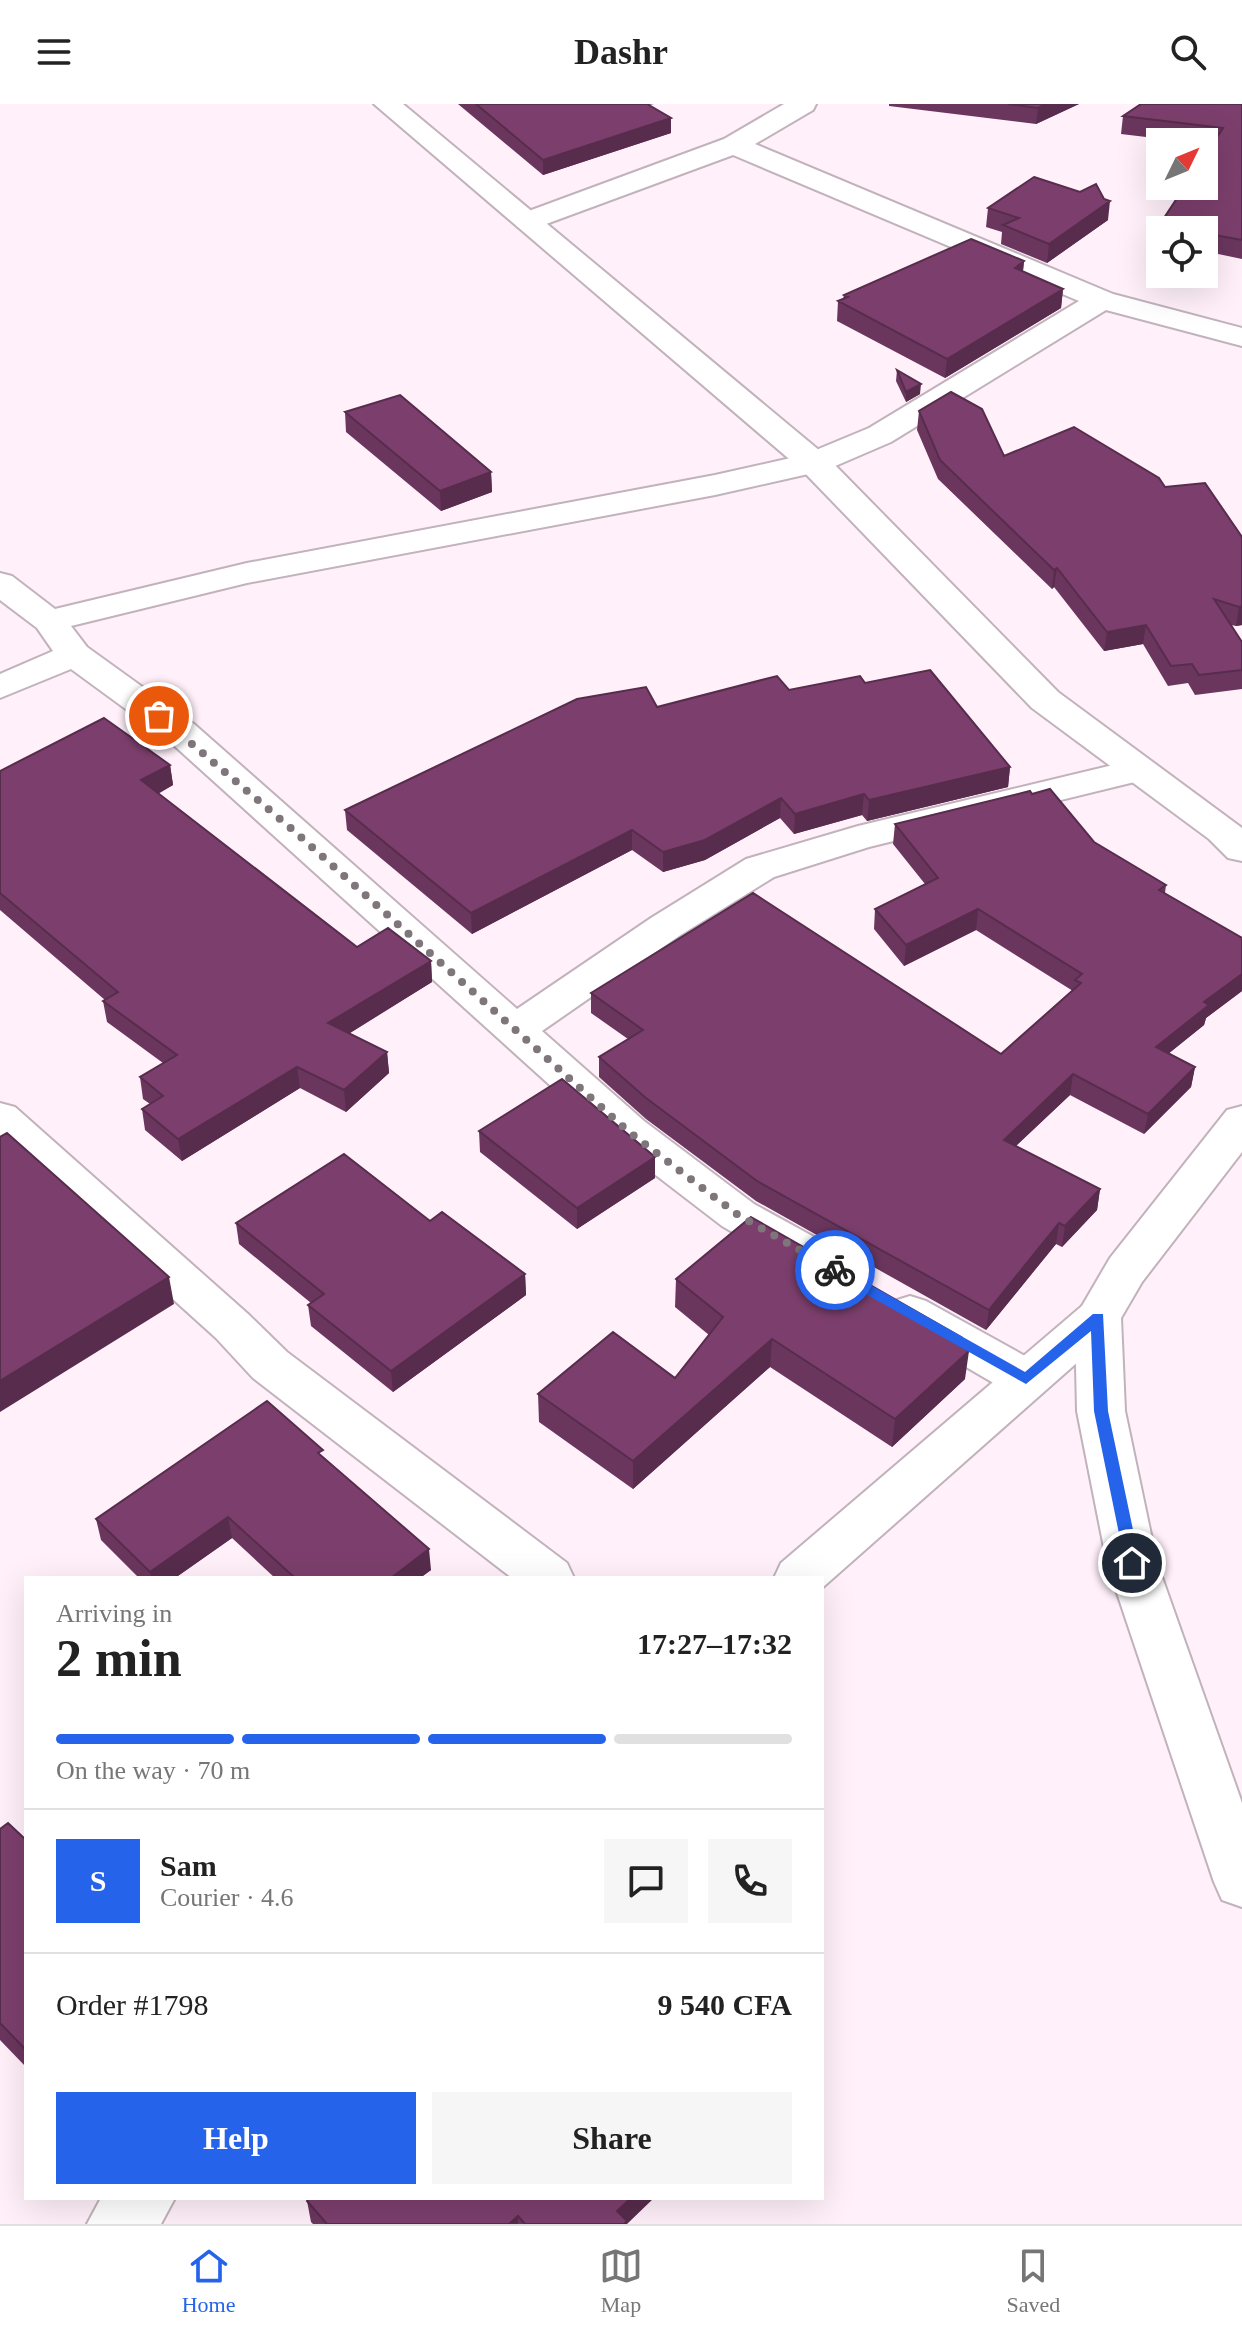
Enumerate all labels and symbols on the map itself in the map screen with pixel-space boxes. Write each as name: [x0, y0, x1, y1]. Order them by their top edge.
north arrow: [1146, 128, 1218, 200]
pin: [125, 682, 193, 750]
courier: [795, 1230, 875, 1310]
pin: [1098, 1529, 1166, 1597]

